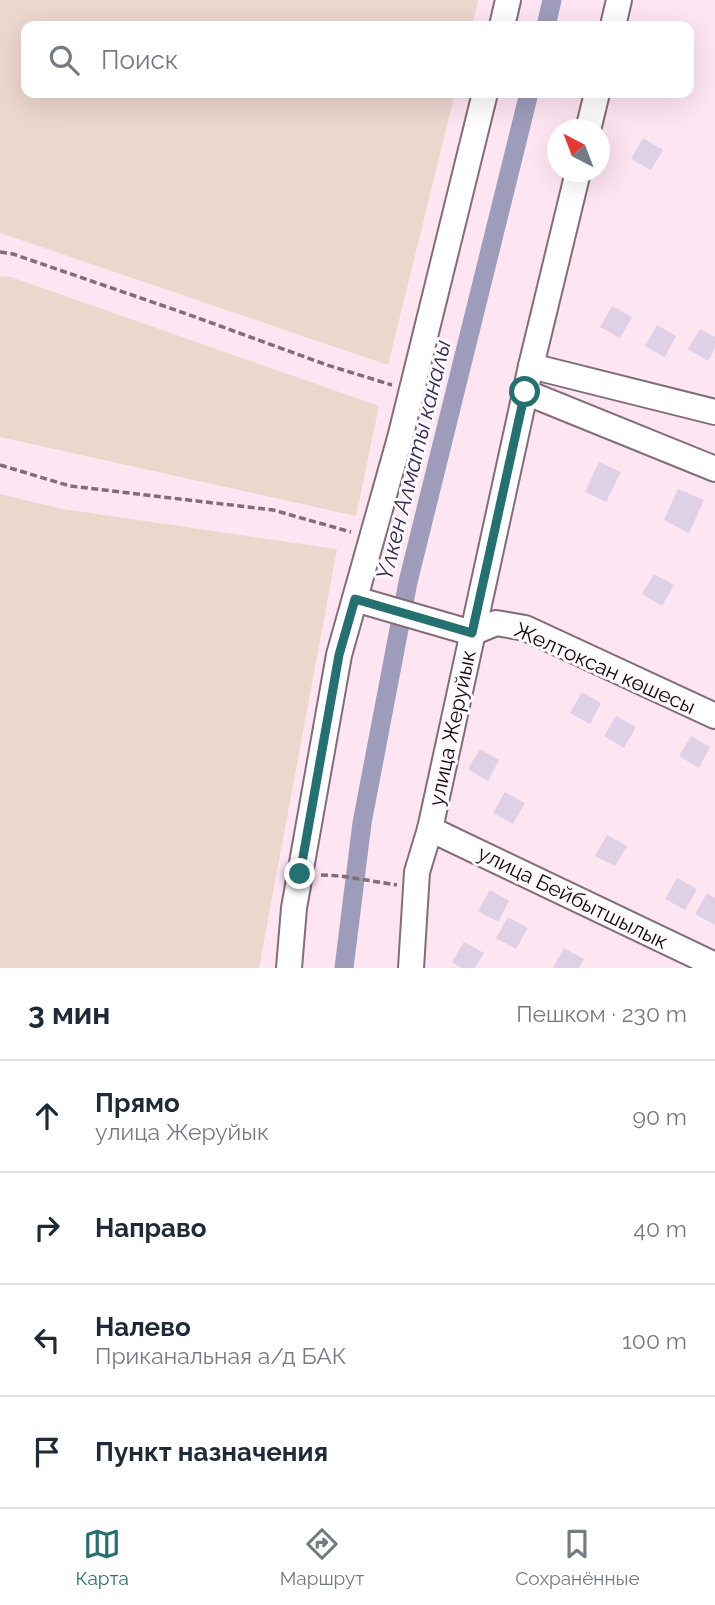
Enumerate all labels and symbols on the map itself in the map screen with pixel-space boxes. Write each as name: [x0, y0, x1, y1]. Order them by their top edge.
north arrow: [547, 119, 610, 182]
water label: Үлкен Алматы каналы: [370, 337, 456, 583]
route start: [509, 376, 540, 407]
street label: Желтоксан көшесы: [511, 617, 699, 719]
street label: улица Жеруйык: [423, 648, 481, 808]
street label: улица Бейбытшылык: [474, 840, 672, 954]
route end: [284, 858, 315, 889]

